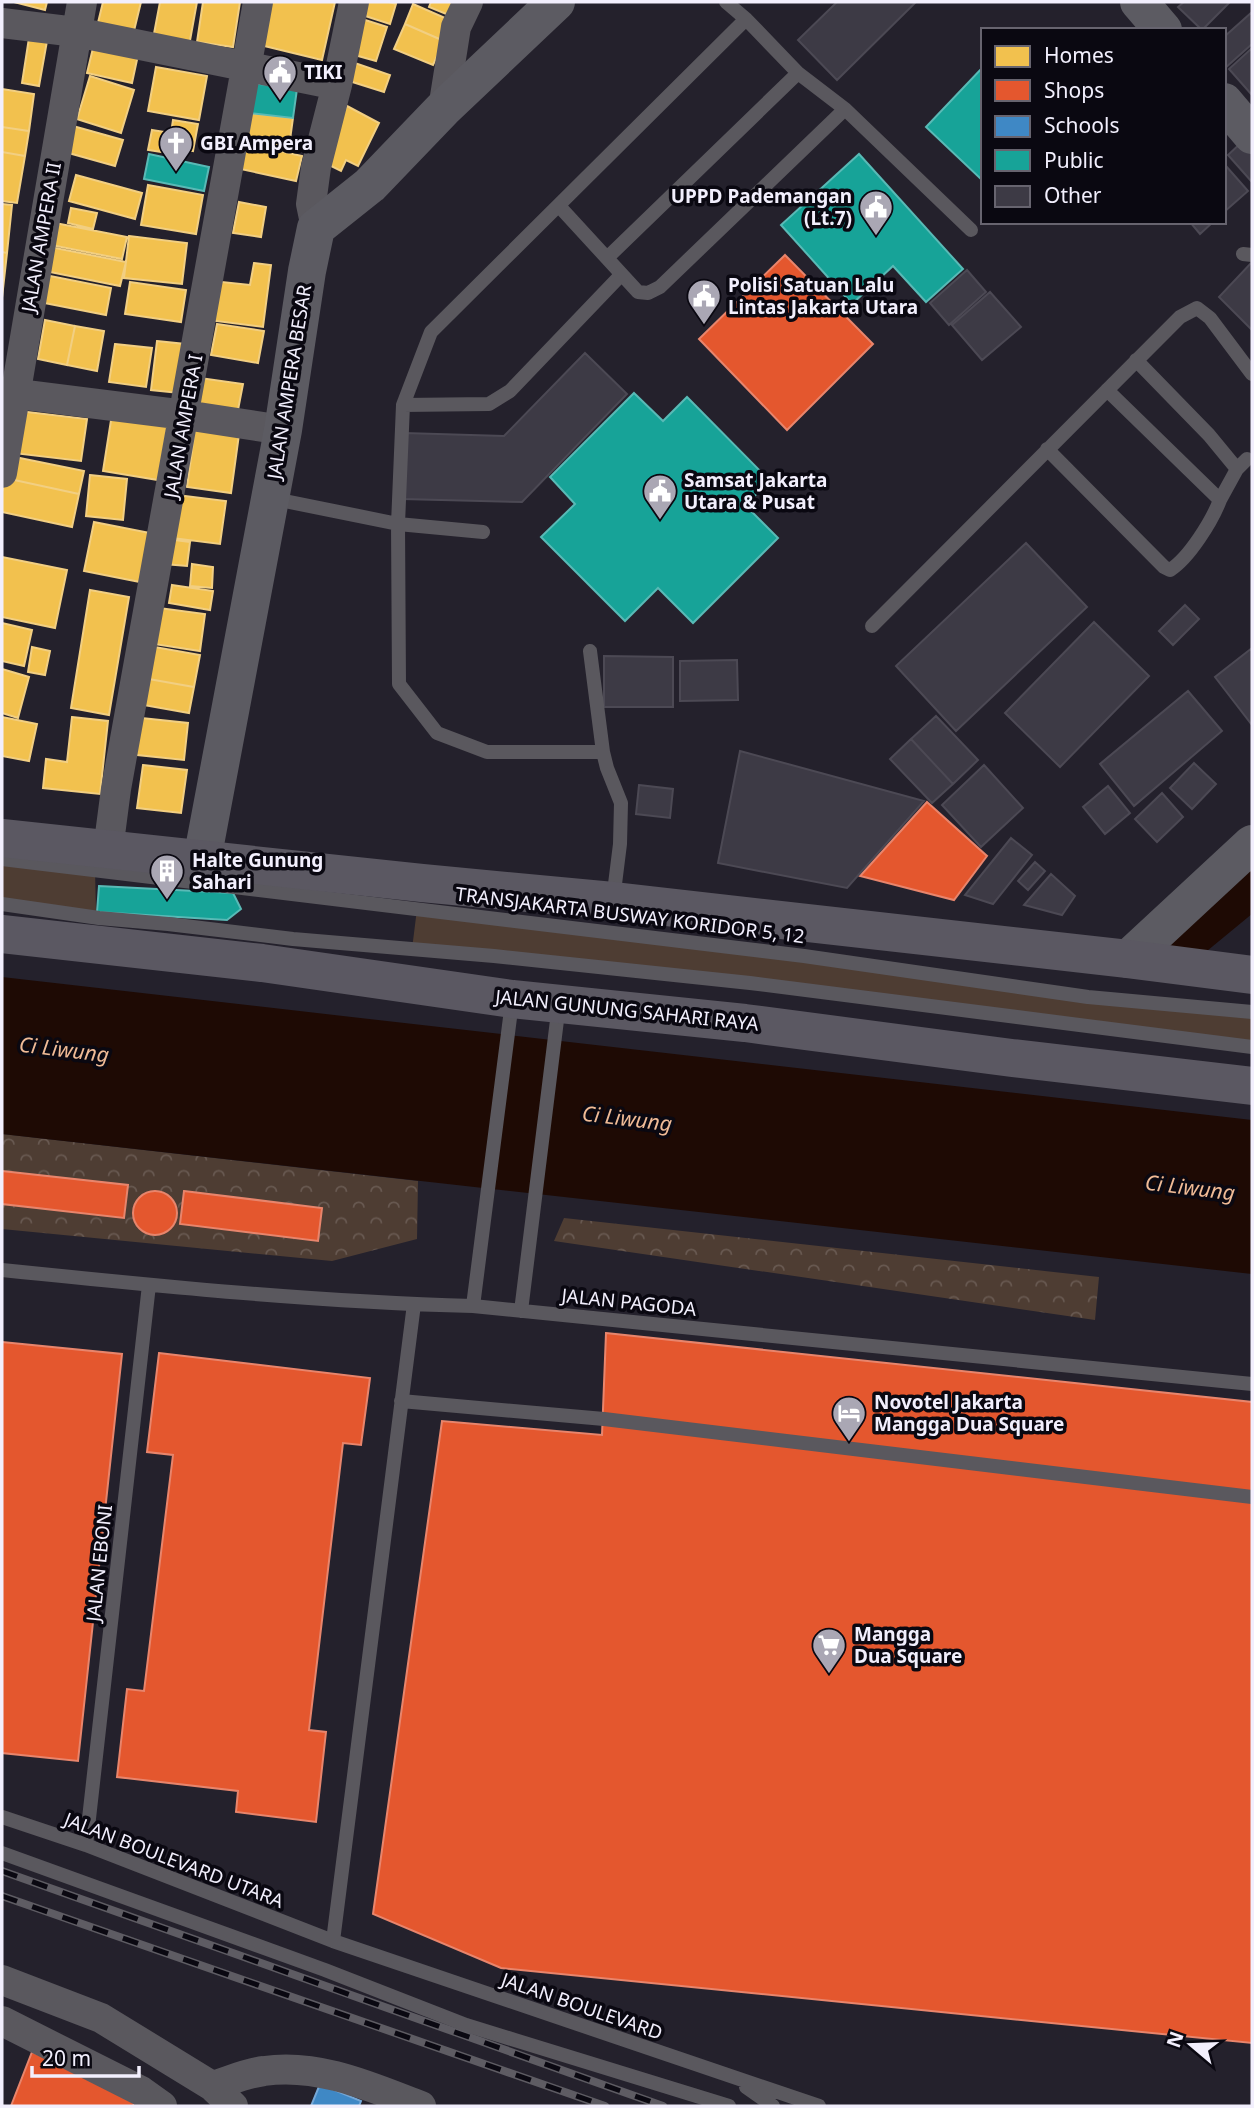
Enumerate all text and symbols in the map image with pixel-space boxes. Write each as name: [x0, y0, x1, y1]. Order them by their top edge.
legend: [981, 28, 1226, 224]
text: Homes: [1044, 41, 1114, 69]
public building icon: TIKI: [261, 53, 299, 102]
place label: TIKI: [304, 59, 342, 85]
text: Shops: [1044, 76, 1104, 104]
text: Schools: [1044, 111, 1119, 139]
church icon: GBI Ampera: [157, 124, 195, 173]
place label: GBI Ampera: [200, 130, 313, 156]
text: Public: [1044, 146, 1104, 174]
street label: JALAN AMPERA II: [15, 160, 67, 316]
text: Other: [1044, 181, 1102, 209]
place label: UPPD Pademangan (Lt.7): [671, 183, 852, 231]
public building icon: UPPD Pademangan (Lt.7): [857, 188, 895, 237]
place label: Polisi Satuan Lalu Lintas Jakarta Utara: [728, 272, 918, 320]
public building icon: Polisi Satuan Lalu Lintas Jakarta Utara: [685, 277, 723, 326]
street label: JALAN AMPERA BESAR: [260, 283, 317, 483]
street label: JALAN AMPERA I: [157, 352, 208, 502]
place label: Samsat Jakarta Utara & Pusat: [684, 467, 827, 515]
public building icon: Samsat Jakarta Utara & Pusat: [641, 472, 679, 521]
place label: Halte Gunung Sahari: [192, 847, 323, 895]
building icon: Halte Gunung Sahari: [148, 852, 186, 901]
street label: TRANSJAKARTA BUSWAY KORIDOR 5, 12: [454, 881, 806, 949]
street label: JALAN GUNUNG SAHARI RAYA: [492, 983, 761, 1037]
water label: Ci Liwung: [18, 1030, 111, 1068]
water label: Ci Liwung: [581, 1099, 674, 1137]
water label: Ci Liwung: [1144, 1168, 1237, 1206]
street label: JALAN PAGODA: [558, 1282, 699, 1322]
place label: Novotel Jakarta Mangga Dua Square: [874, 1389, 1064, 1437]
hotel icon: Novotel Jakarta Mangga Dua Square: [830, 1394, 868, 1443]
street label: JALAN EBONI: [80, 1503, 118, 1625]
place label: Mangga Dua Square: [854, 1621, 962, 1669]
supermarket icon: Mangga Dua Square: [810, 1626, 848, 1675]
street label: JALAN BOULEVARD UTARA: [59, 1805, 288, 1914]
street label: JALAN BOULEVARD: [496, 1966, 666, 2046]
north arrow: [1156, 2010, 1226, 2080]
text: N: [1160, 2028, 1190, 2051]
scale bar: [32, 2035, 138, 2078]
text: 20 m: [42, 2044, 91, 2072]

